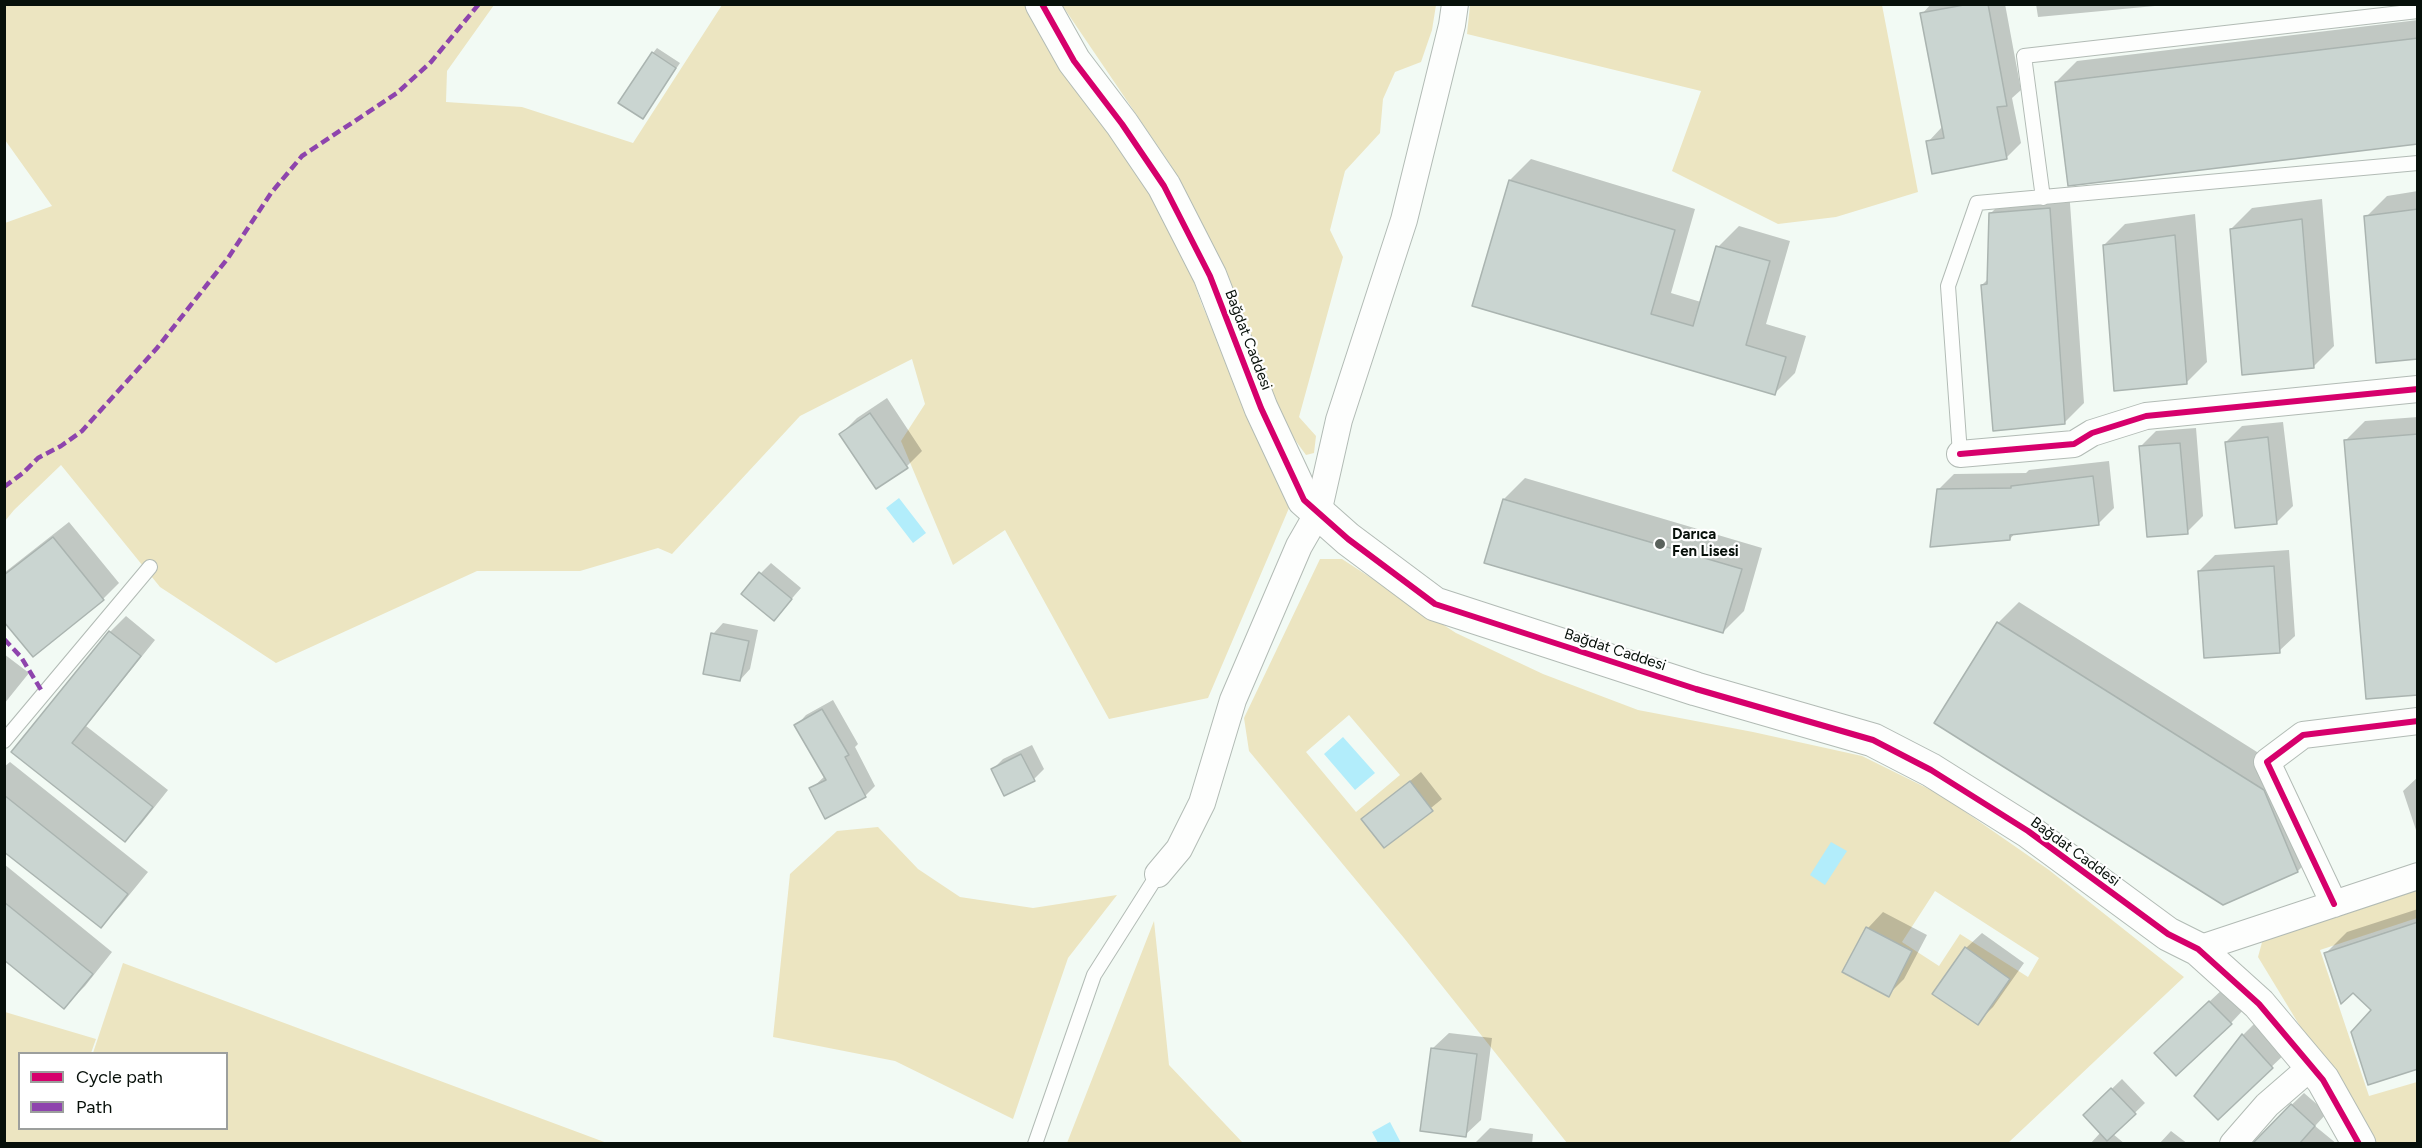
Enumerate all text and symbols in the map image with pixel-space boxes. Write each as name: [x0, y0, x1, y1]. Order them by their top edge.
street label: Bağdat Caddesi: [1221, 287, 1275, 393]
place label: Darıca Fen Lisesi: [1672, 526, 1739, 561]
marker: Darıca Fen Lisesi: [1653, 537, 1667, 551]
street label: Bağdat Caddesi: [1562, 625, 1668, 675]
street label: Bağdat Caddesi: [2027, 814, 2123, 890]
legend: [18, 1052, 228, 1130]
text: Cycle path: [76, 1066, 163, 1088]
text: Path: [76, 1096, 112, 1118]

